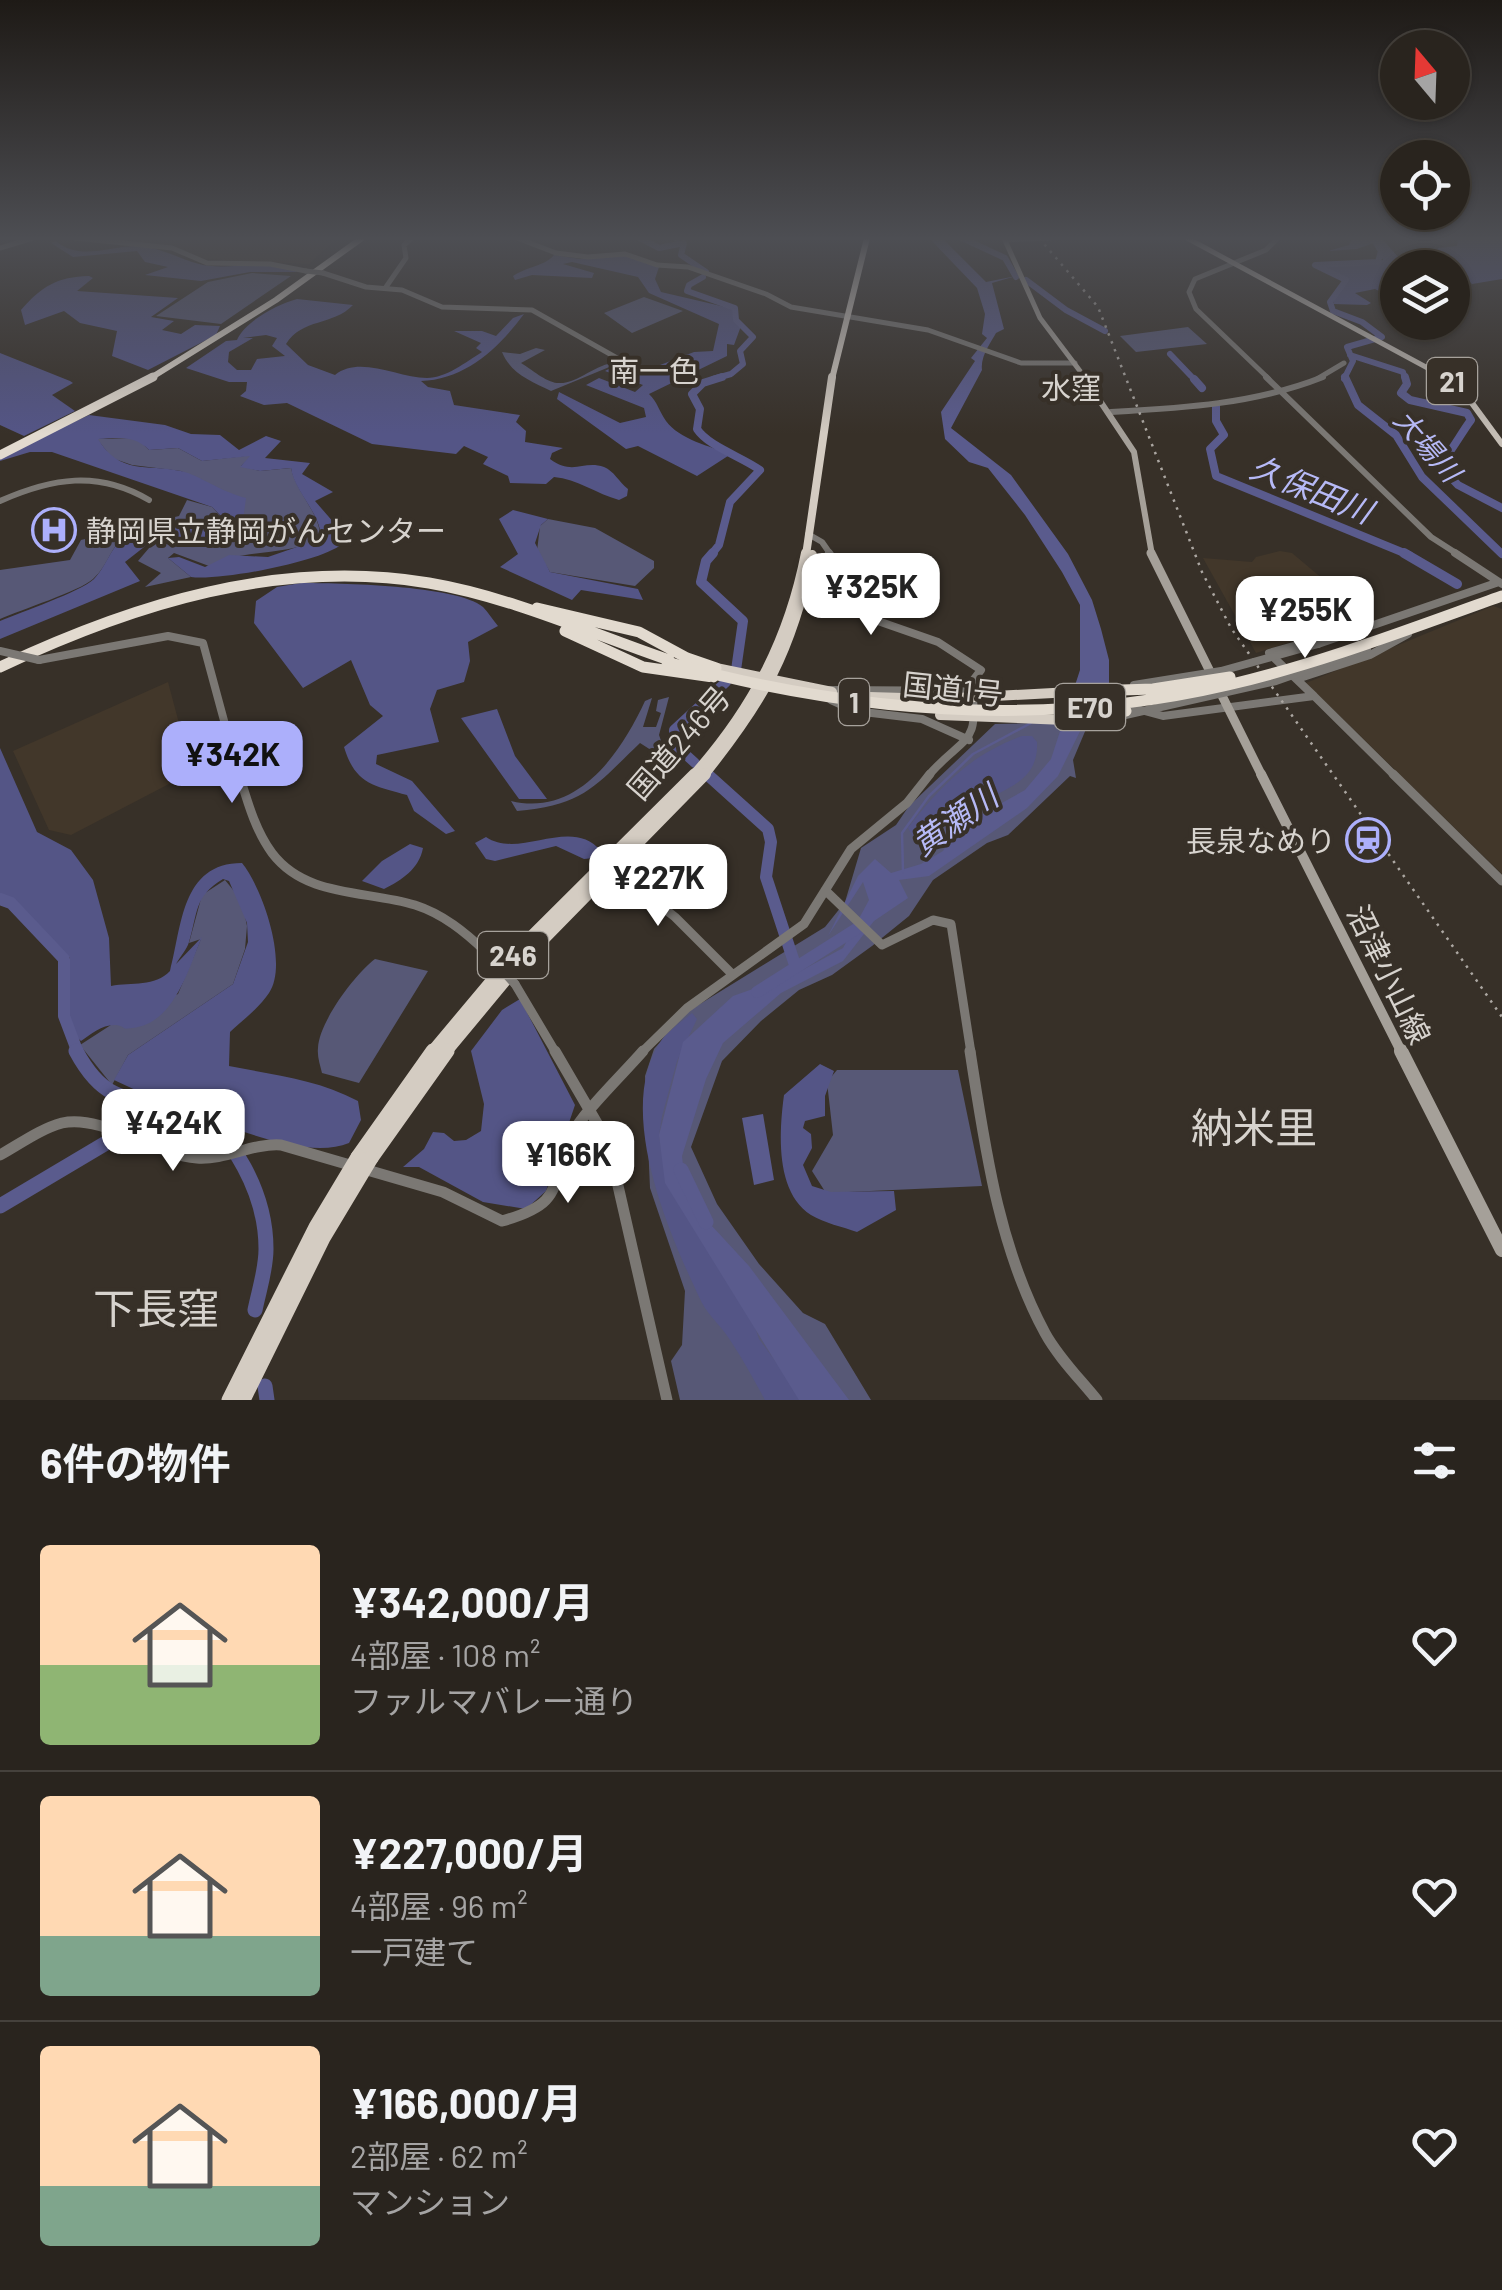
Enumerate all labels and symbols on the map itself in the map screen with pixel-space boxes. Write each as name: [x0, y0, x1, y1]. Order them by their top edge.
north arrow: [1380, 30, 1470, 120]
district label: 南一色: [609, 352, 699, 388]
road number: 21: [1427, 358, 1477, 404]
district label: 水窪: [1041, 369, 1101, 405]
water label: 大場川: [1388, 402, 1470, 490]
water label: 久保田川: [1246, 446, 1381, 531]
hospital icon: 静岡県立静岡がんセンター: [31, 507, 77, 553]
place label: 静岡県立静岡がんセンター: [86, 512, 446, 548]
pin: ¥325K: [801, 553, 941, 638]
pin: ¥255K: [1235, 576, 1375, 661]
street label: 国道1号: [901, 665, 1005, 711]
street label: 国道246号: [619, 678, 737, 806]
road number: 1: [839, 679, 869, 725]
road number: E70: [1055, 684, 1125, 730]
pin: ¥342K: [162, 721, 302, 806]
water label: 黄瀬川: [904, 774, 1007, 862]
station icon: 長泉なめり: [1345, 817, 1391, 863]
place label: 長泉なめり: [1186, 822, 1336, 858]
pin: ¥227K: [588, 844, 728, 929]
street label: 沼津小山線: [1341, 899, 1439, 1049]
road number: 246: [478, 932, 548, 978]
pin: ¥424K: [103, 1089, 243, 1174]
district label: 納米里: [1191, 1101, 1317, 1151]
pin: ¥166K: [498, 1121, 638, 1206]
district label: 下長窪: [93, 1282, 219, 1332]

